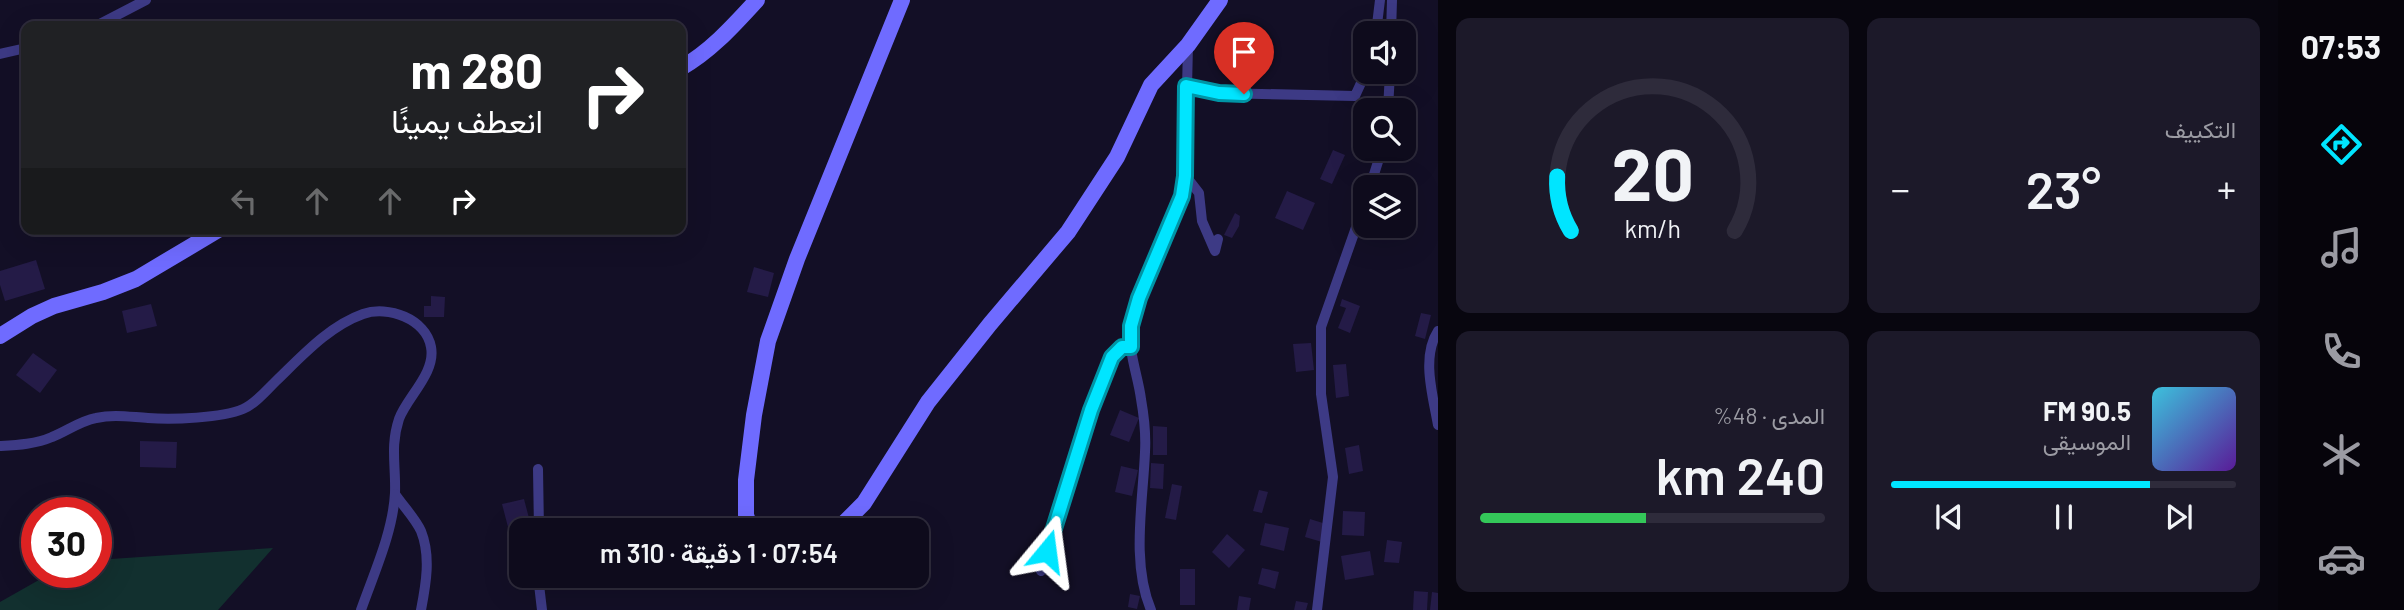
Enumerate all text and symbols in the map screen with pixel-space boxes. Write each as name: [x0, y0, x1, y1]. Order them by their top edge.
map controls: [1353, 21, 1416, 238]
button: sound: [1353, 21, 1416, 84]
pin: [1214, 22, 1274, 94]
text: 07:53: [2301, 27, 2381, 65]
icon: arrive: [1225, 33, 1263, 71]
text: 280 m: [410, 40, 543, 99]
icon: right: [567, 49, 658, 140]
button: search: [1353, 98, 1416, 161]
text: انعطف يمينًا: [391, 101, 543, 139]
text: التكييف: [2165, 115, 2236, 143]
icon: directions: [2317, 120, 2366, 169]
text: 20: [1611, 129, 1694, 217]
text: 23°: [2026, 157, 2101, 219]
text: −: [1891, 165, 1910, 211]
text: +: [2217, 165, 2236, 211]
button: layers: [1353, 175, 1416, 238]
icon: left: [225, 182, 263, 220]
icon: ahead: [298, 182, 336, 220]
icon: ahead: [371, 182, 409, 220]
icon: right: [444, 182, 482, 220]
text: km/h: [1624, 213, 1681, 243]
icon: music: [2317, 223, 2366, 272]
icon: phone: [2317, 327, 2366, 376]
text: 90.5 FM: [2043, 395, 2131, 426]
text: المدى · 48%: [1713, 401, 1825, 429]
text: الموسيقى: [2043, 427, 2131, 455]
icon: climate: [2317, 430, 2366, 479]
text: 240 km: [1656, 443, 1825, 505]
speed limit sign: 30: [21, 497, 112, 588]
icon: previous: [1930, 498, 1968, 536]
icon: pause: [2045, 498, 2083, 536]
icon: next: [2160, 498, 2198, 536]
position arrow: [1010, 514, 1084, 588]
icon: car: [2317, 534, 2366, 583]
text: 07:54 · 1 دقيقة · 310 m: [600, 537, 838, 568]

